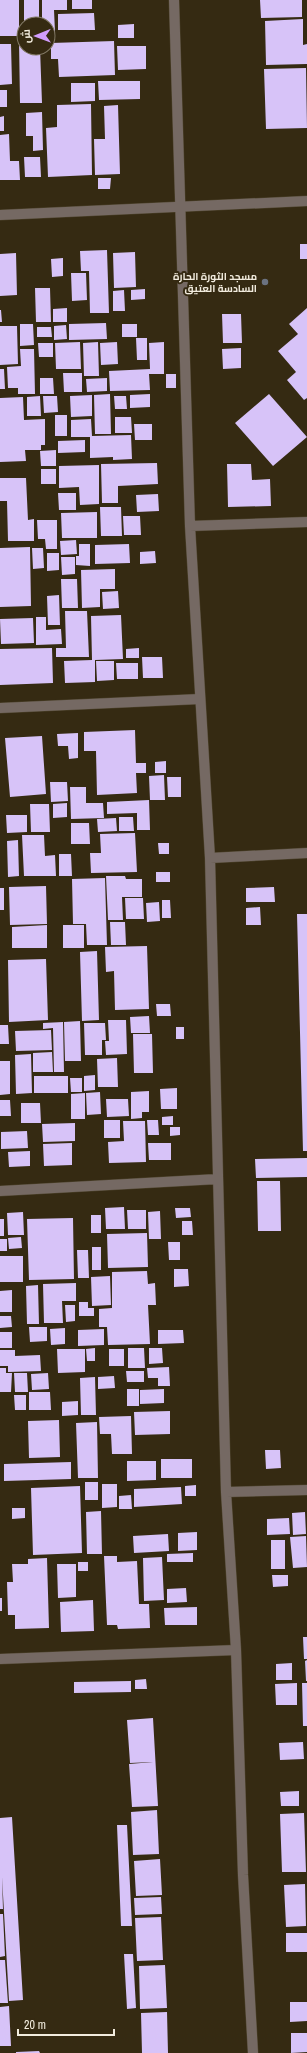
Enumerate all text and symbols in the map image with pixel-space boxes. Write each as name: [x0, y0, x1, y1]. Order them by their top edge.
north arrow: [16, 16, 56, 56]
text: ش: [19, 29, 33, 43]
place label: مسجد الثورة الحارة السادسة العتيق: [173, 270, 257, 295]
marker: مسجد الثورة الحارة السادسة العتيق: [260, 277, 270, 287]
scale bar: [18, 2011, 114, 2037]
text: 20 m: [24, 2017, 46, 2033]

